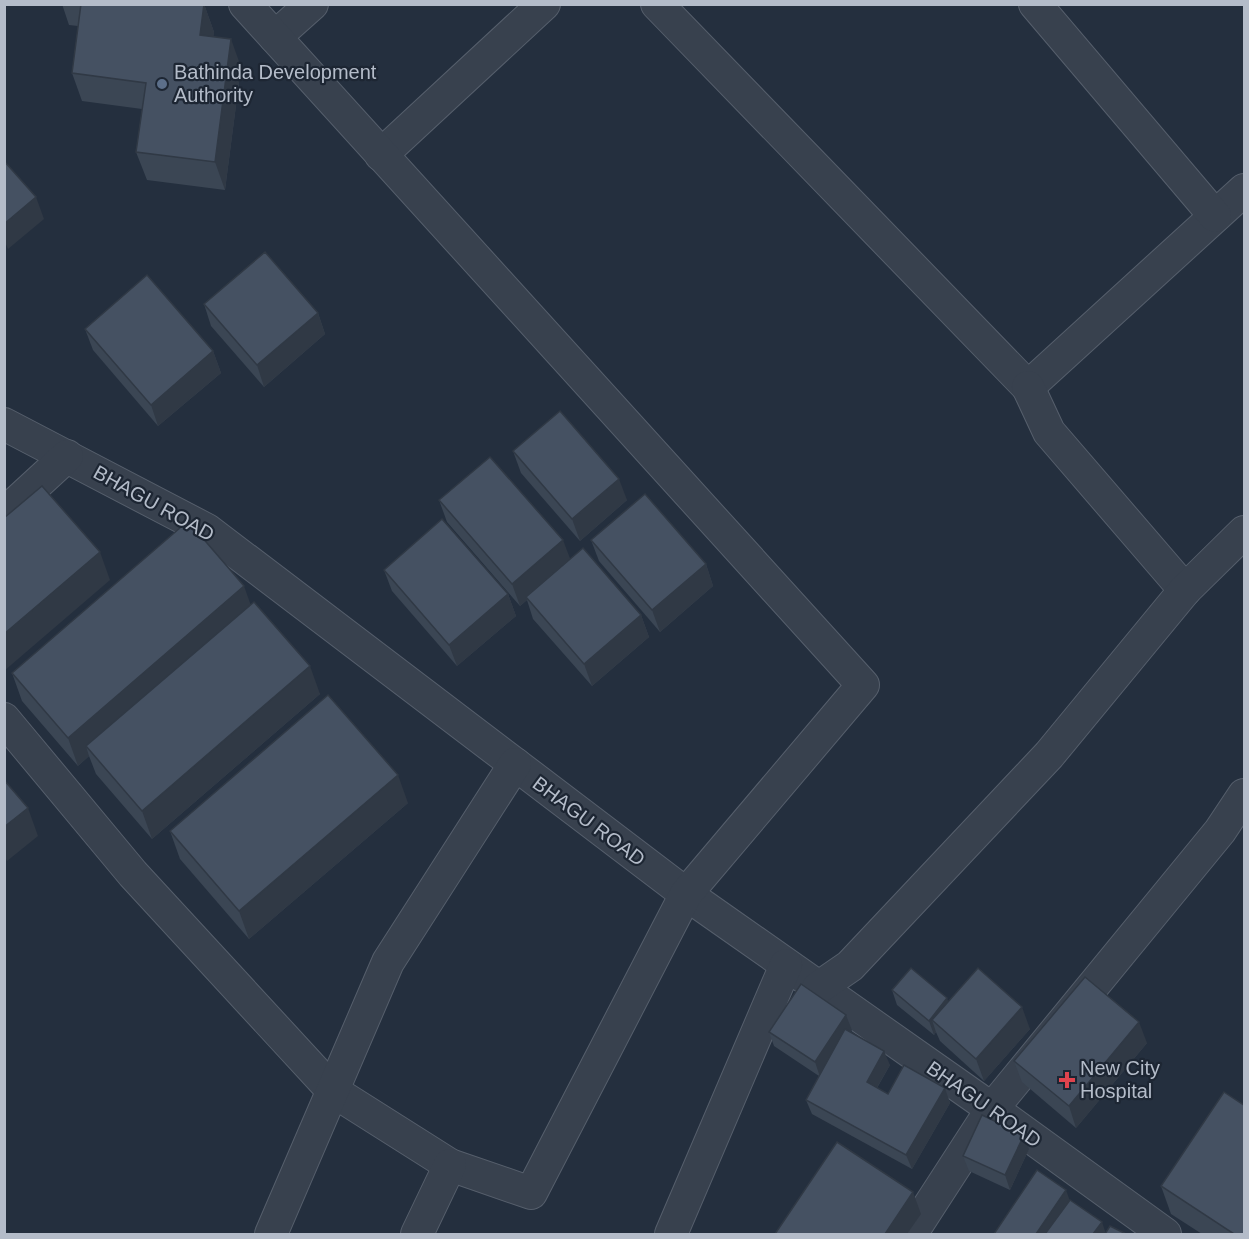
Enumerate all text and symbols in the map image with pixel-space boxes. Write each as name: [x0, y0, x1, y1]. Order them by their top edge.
place label: Bathinda Development Authority: [174, 61, 377, 106]
marker: Bathinda Development Authority: [155, 77, 169, 91]
street label: BHAGU ROAD: [90, 461, 218, 545]
street label: BHAGU ROAD: [529, 772, 649, 870]
street label: BHAGU ROAD: [923, 1056, 1045, 1152]
place label: New City Hospital: [1080, 1057, 1160, 1102]
marker: New City Hospital: [1058, 1071, 1076, 1089]

